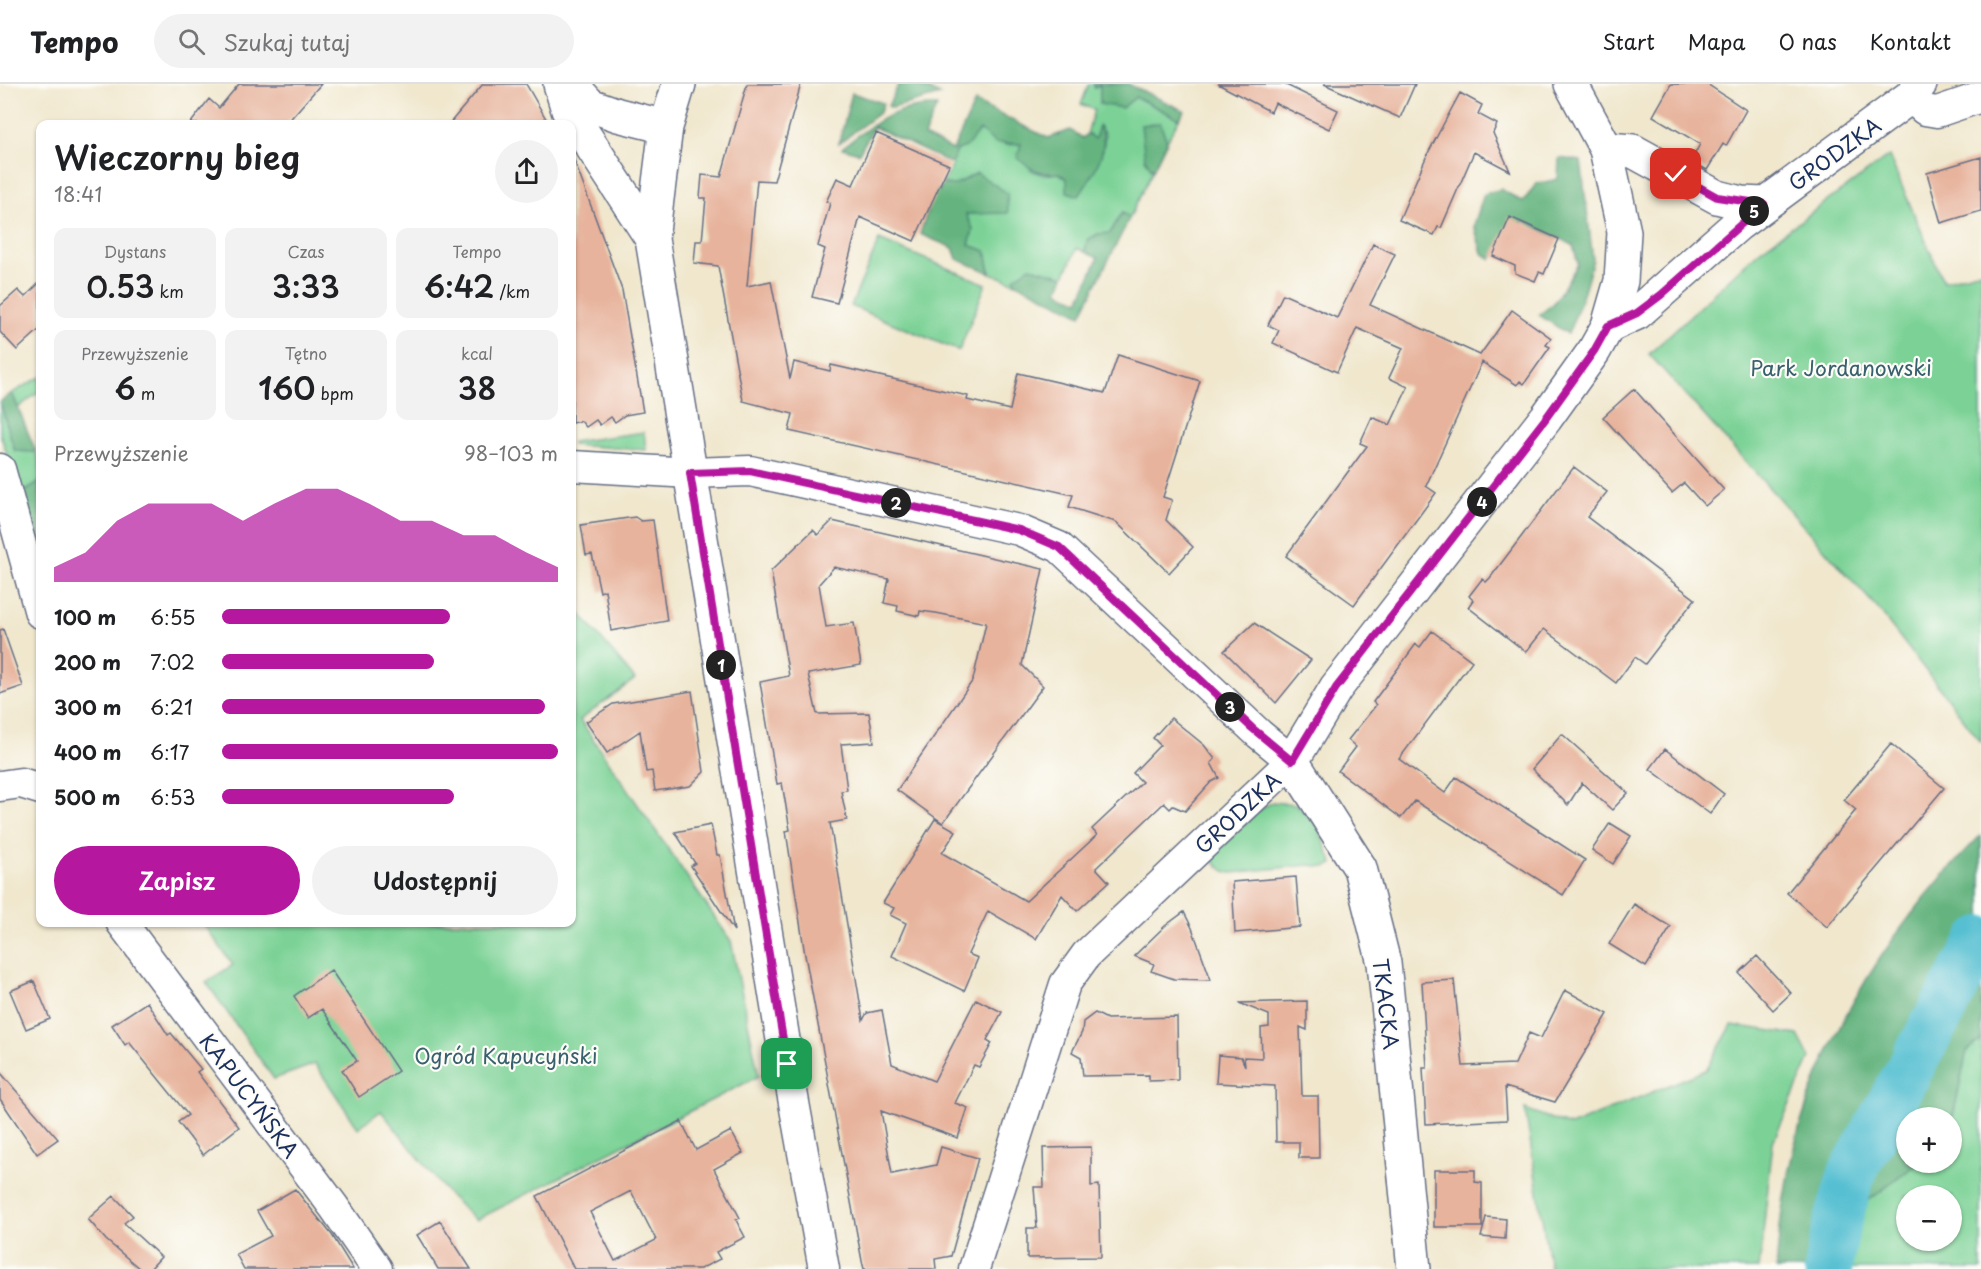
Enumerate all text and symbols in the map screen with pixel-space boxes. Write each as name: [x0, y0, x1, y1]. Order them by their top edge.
search box: [154, 14, 574, 68]
text: Tempo: [30, 20, 118, 63]
icon: search: [175, 25, 208, 58]
text: Szukaj tutaj: [223, 25, 350, 58]
text: Start: [1603, 25, 1655, 57]
text: Mapa: [1688, 25, 1746, 57]
text: O nas: [1779, 25, 1837, 57]
text: Kontakt: [1870, 25, 1951, 57]
street label: GRODZKA: [1781, 108, 1887, 198]
text: Wieczorny bieg: [54, 131, 300, 181]
button: share: [495, 140, 558, 203]
pin: [1650, 148, 1701, 199]
icon: check: [1659, 157, 1692, 190]
text: 18:41: [54, 179, 102, 209]
pin: 5: [1739, 196, 1769, 226]
text: 5: [1749, 199, 1759, 223]
text: Dystans: [104, 239, 166, 263]
text: Czas: [287, 239, 325, 263]
text: Tempo: [453, 239, 501, 263]
text: 0.53: [86, 263, 154, 308]
text: 3:33: [272, 263, 340, 308]
text: 6:42: [424, 263, 494, 308]
text: km: [154, 279, 184, 303]
text: /km: [494, 279, 530, 303]
text: Przewyższenie: [81, 341, 189, 365]
text: Tętno: [285, 341, 327, 365]
text: kcal: [461, 341, 493, 365]
park label: Park Jordanowski: [1750, 351, 1932, 383]
text: 6: [115, 365, 136, 410]
text: 160: [258, 365, 315, 410]
text: 38: [458, 365, 496, 410]
text: m: [136, 381, 155, 405]
text: bpm: [315, 381, 354, 405]
text: Przewyższenie: [54, 438, 189, 468]
text: 98–103 m: [464, 438, 558, 468]
pin: 4: [1467, 487, 1497, 517]
pin: 2: [881, 488, 911, 518]
text: 4: [1477, 490, 1487, 514]
text: 2: [890, 491, 902, 515]
text: 100 m: [54, 602, 116, 632]
text: 6:55: [150, 602, 195, 632]
text: 200 m: [54, 647, 121, 677]
text: 7:02: [150, 647, 195, 677]
pin: 1: [706, 650, 736, 680]
text: 1: [717, 653, 725, 677]
text: 300 m: [54, 692, 122, 722]
text: 6:21: [150, 692, 193, 722]
pin: 3: [1215, 692, 1245, 722]
text: 3: [1225, 695, 1235, 719]
text: 400 m: [54, 737, 122, 767]
text: 6:17: [150, 737, 189, 767]
street label: GRODZKA: [1187, 763, 1287, 860]
text: 500 m: [54, 782, 121, 812]
text: 6:53: [150, 782, 195, 812]
button: Zapisz: [54, 846, 300, 915]
button: Udostępnij: [312, 846, 558, 915]
street label: TKACKA: [1366, 957, 1408, 1051]
street label: KAPUCYŃSKA: [192, 1026, 308, 1164]
pin: [761, 1038, 812, 1089]
park label: Ogród Kapucyński: [414, 1039, 598, 1071]
icon: arrive: [770, 1047, 803, 1080]
map controls: [1896, 1107, 1962, 1251]
button: +: [1896, 1107, 1962, 1173]
button: −: [1896, 1185, 1962, 1251]

